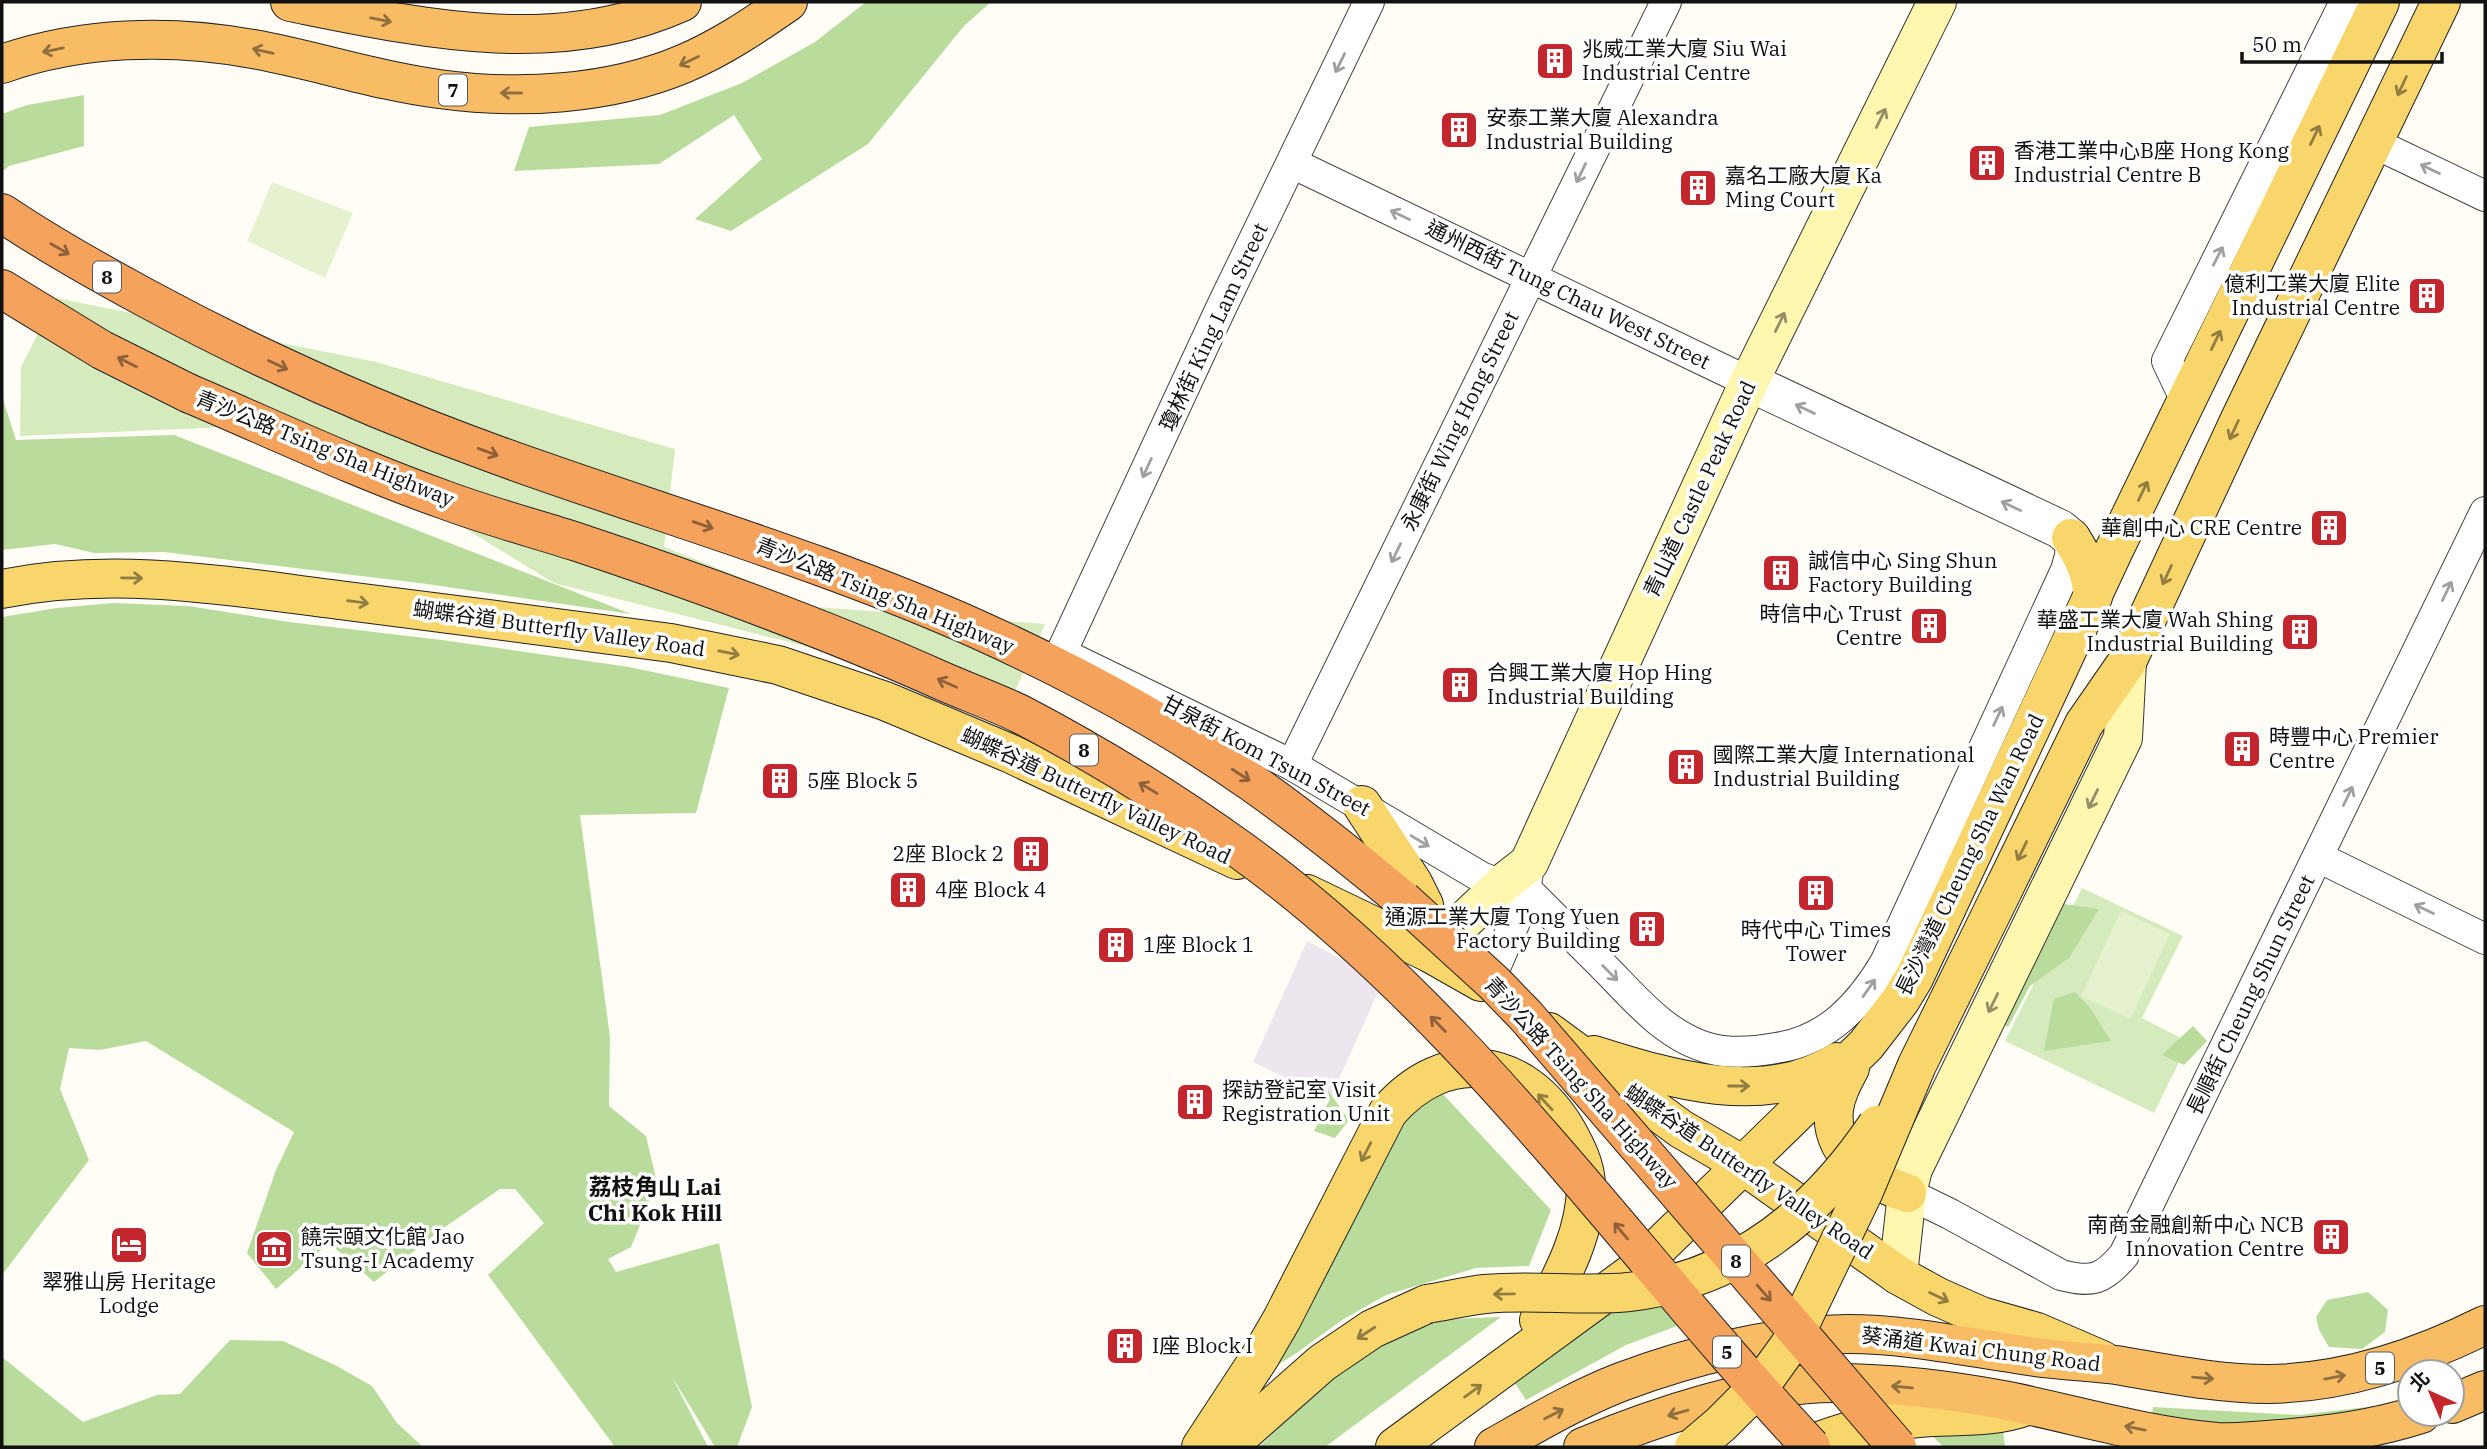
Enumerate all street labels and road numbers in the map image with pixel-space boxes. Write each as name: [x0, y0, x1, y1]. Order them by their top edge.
road number: 7: [439, 74, 467, 106]
street label: 通州西街 Tung Chau West Street: [1422, 213, 1715, 375]
street label: 瓊林街 King Lam Street: [1152, 218, 1274, 435]
road number: 8: [93, 262, 121, 292]
street label: 永康街 Wing Hong Street: [1394, 306, 1525, 535]
street label: 青山道 Castle Peak Road: [1637, 376, 1762, 601]
street label: 青沙公路 Tsing Sha Highway: [192, 383, 459, 513]
street label: 青沙公路 Tsing Sha Highway: [752, 530, 1019, 660]
street label: 蝴蝶谷道 Butterfly Valley Road: [411, 594, 707, 662]
street label: 甘泉街 Kom Tsun Street: [1157, 688, 1376, 822]
street label: 長沙灣道 Cheung Sha Wan Road: [1889, 709, 2050, 1000]
street label: 蝴蝶谷道 Butterfly Valley Road: [957, 720, 1236, 870]
road number: 8: [1070, 734, 1098, 765]
street label: 長順街 Cheung Shun Street: [2180, 870, 2321, 1119]
street label: 青沙公路 Tsing Sha Highway: [1479, 970, 1685, 1195]
street label: 蝴蝶谷道 Butterfly Valley Road: [1620, 1077, 1880, 1265]
road number: 8: [1722, 1246, 1750, 1276]
street label: 葵涌道 Kwai Chung Road: [1860, 1320, 2103, 1378]
road number: 5: [1713, 1336, 1741, 1368]
road number: 5: [2366, 1352, 2394, 1384]

